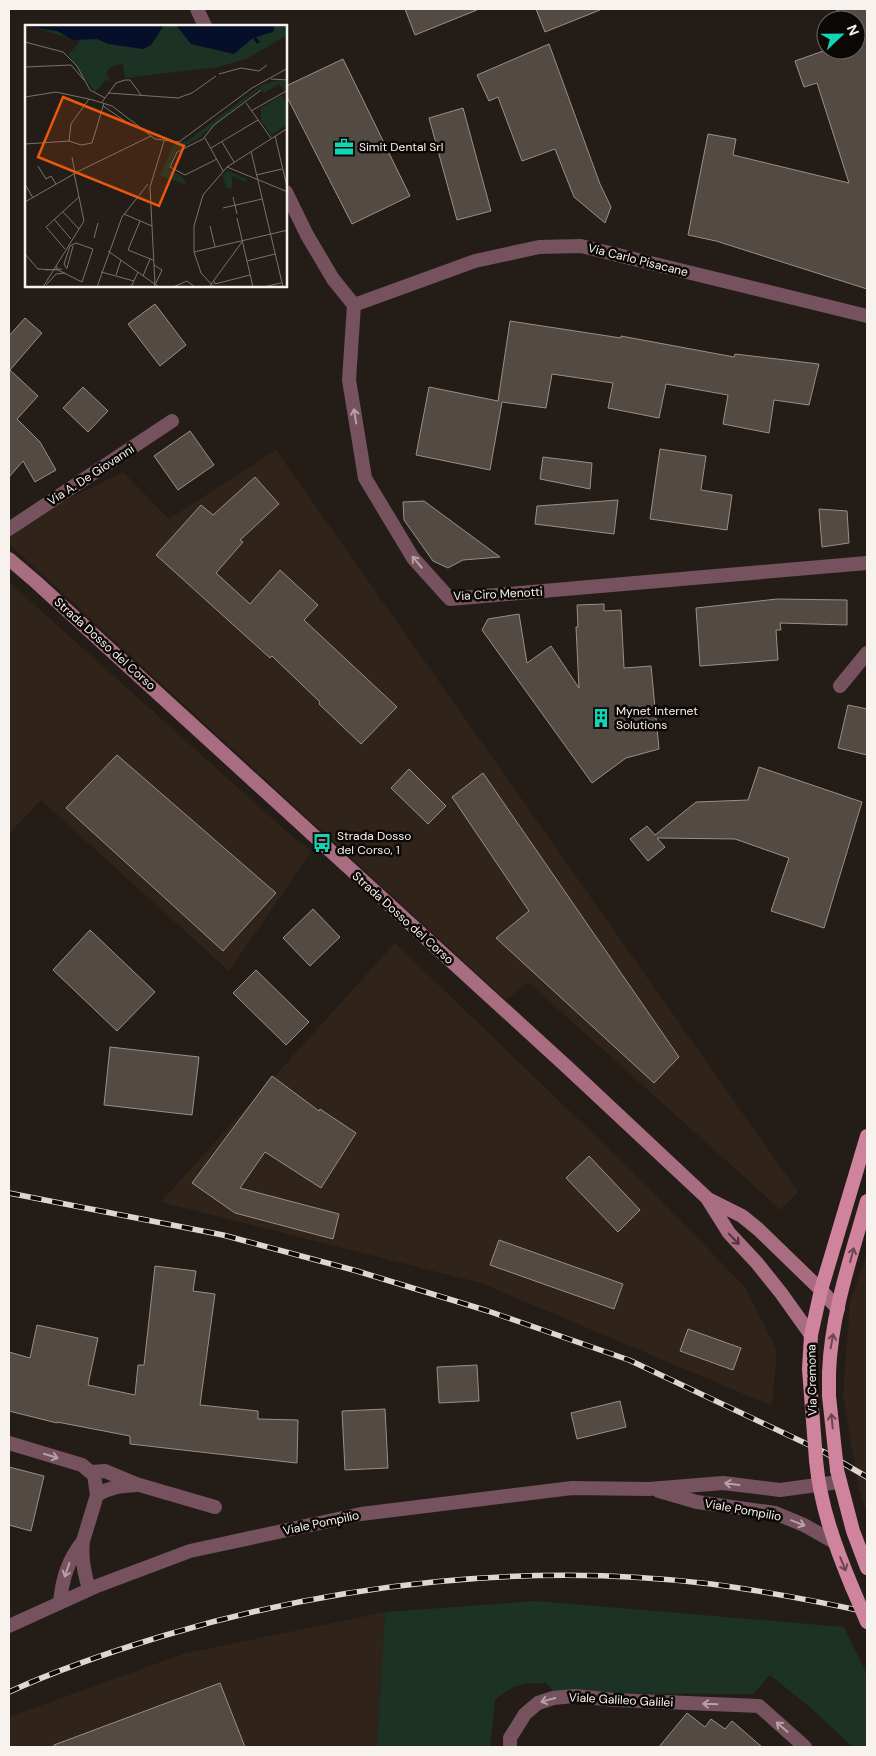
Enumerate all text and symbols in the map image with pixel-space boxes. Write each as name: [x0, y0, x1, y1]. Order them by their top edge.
north arrow: [816, 10, 866, 60]
text: N: [843, 22, 863, 38]
inset map: [25, 25, 288, 288]
office icon: Simit Dental Srl: [333, 136, 355, 158]
place label: Simit Dental Srl: [359, 139, 443, 155]
street label: Via Carlo Pisacane: [586, 240, 690, 280]
one-way arrow: [349, 408, 359, 424]
street label: Via A. De Giovanni: [45, 441, 138, 509]
one-way arrow: [412, 556, 423, 569]
street label: Via Ciro Menotti: [453, 584, 543, 604]
street label: Strada Dosso del Corso: [51, 594, 159, 694]
place label: Mynet Internet Solutions: [616, 703, 698, 733]
building icon: Mynet Internet Solutions: [590, 707, 612, 729]
place label: Strada Dosso del Corso, 1: [337, 828, 411, 858]
bus stop icon: Strada Dosso del Corso, 1: [311, 832, 333, 854]
street label: Strada Dosso del Corso: [349, 868, 457, 968]
one-way arrow: [728, 1232, 740, 1245]
one-way arrow: [848, 1248, 857, 1264]
one-way arrow: [827, 1333, 837, 1349]
street label: Via Cremona: [803, 1344, 821, 1416]
one-way arrow: [827, 1414, 837, 1430]
one-way arrow: [43, 1451, 59, 1461]
one-way arrow: [724, 1479, 740, 1489]
street label: Viale Pompilio: [703, 1495, 783, 1525]
street label: Viale Pompilio: [281, 1507, 361, 1539]
one-way arrow: [790, 1518, 805, 1528]
one-way arrow: [839, 1556, 848, 1571]
one-way arrow: [62, 1562, 71, 1577]
street label: Viale Galileo Galilei: [568, 1689, 674, 1711]
one-way arrow: [540, 1696, 556, 1705]
one-way arrow: [702, 1699, 718, 1708]
one-way arrow: [776, 1721, 789, 1732]

